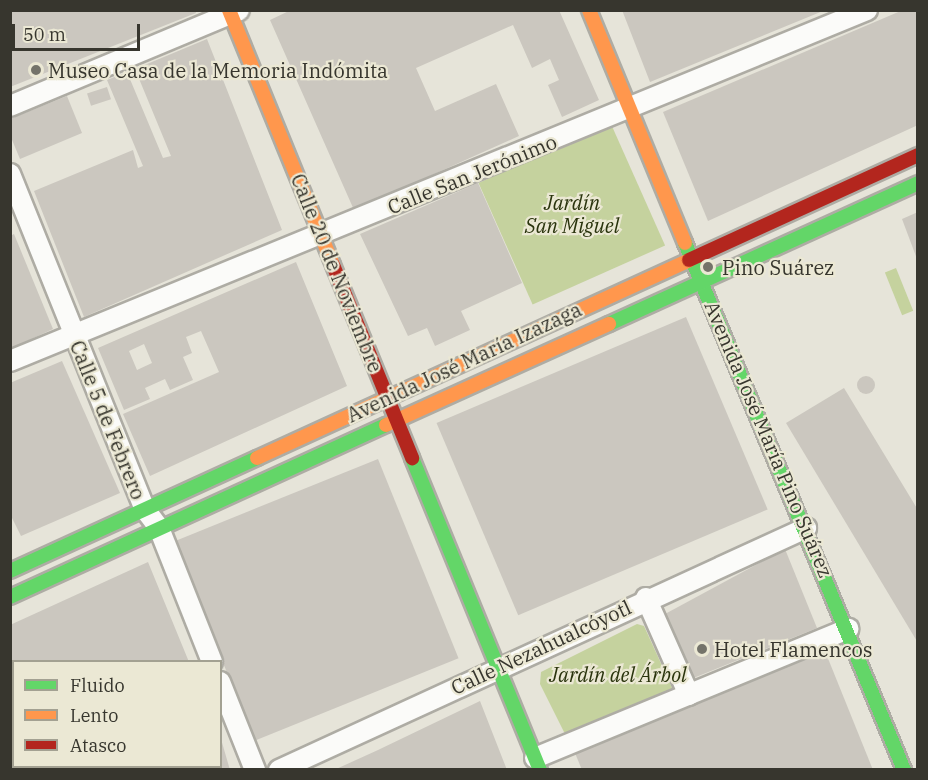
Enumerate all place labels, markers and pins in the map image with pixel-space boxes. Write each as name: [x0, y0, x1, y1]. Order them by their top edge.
place label: Museo Casa de la Memoria Indómita: [48, 58, 388, 82]
marker: Museo Casa de la Memoria Indómita: [29, 63, 43, 77]
place label: Pino Suárez: [722, 255, 834, 279]
marker: Pino Suárez: [699, 258, 717, 276]
place label: Hotel Flamencos: [714, 637, 873, 661]
marker: Hotel Flamencos: [695, 642, 709, 656]

